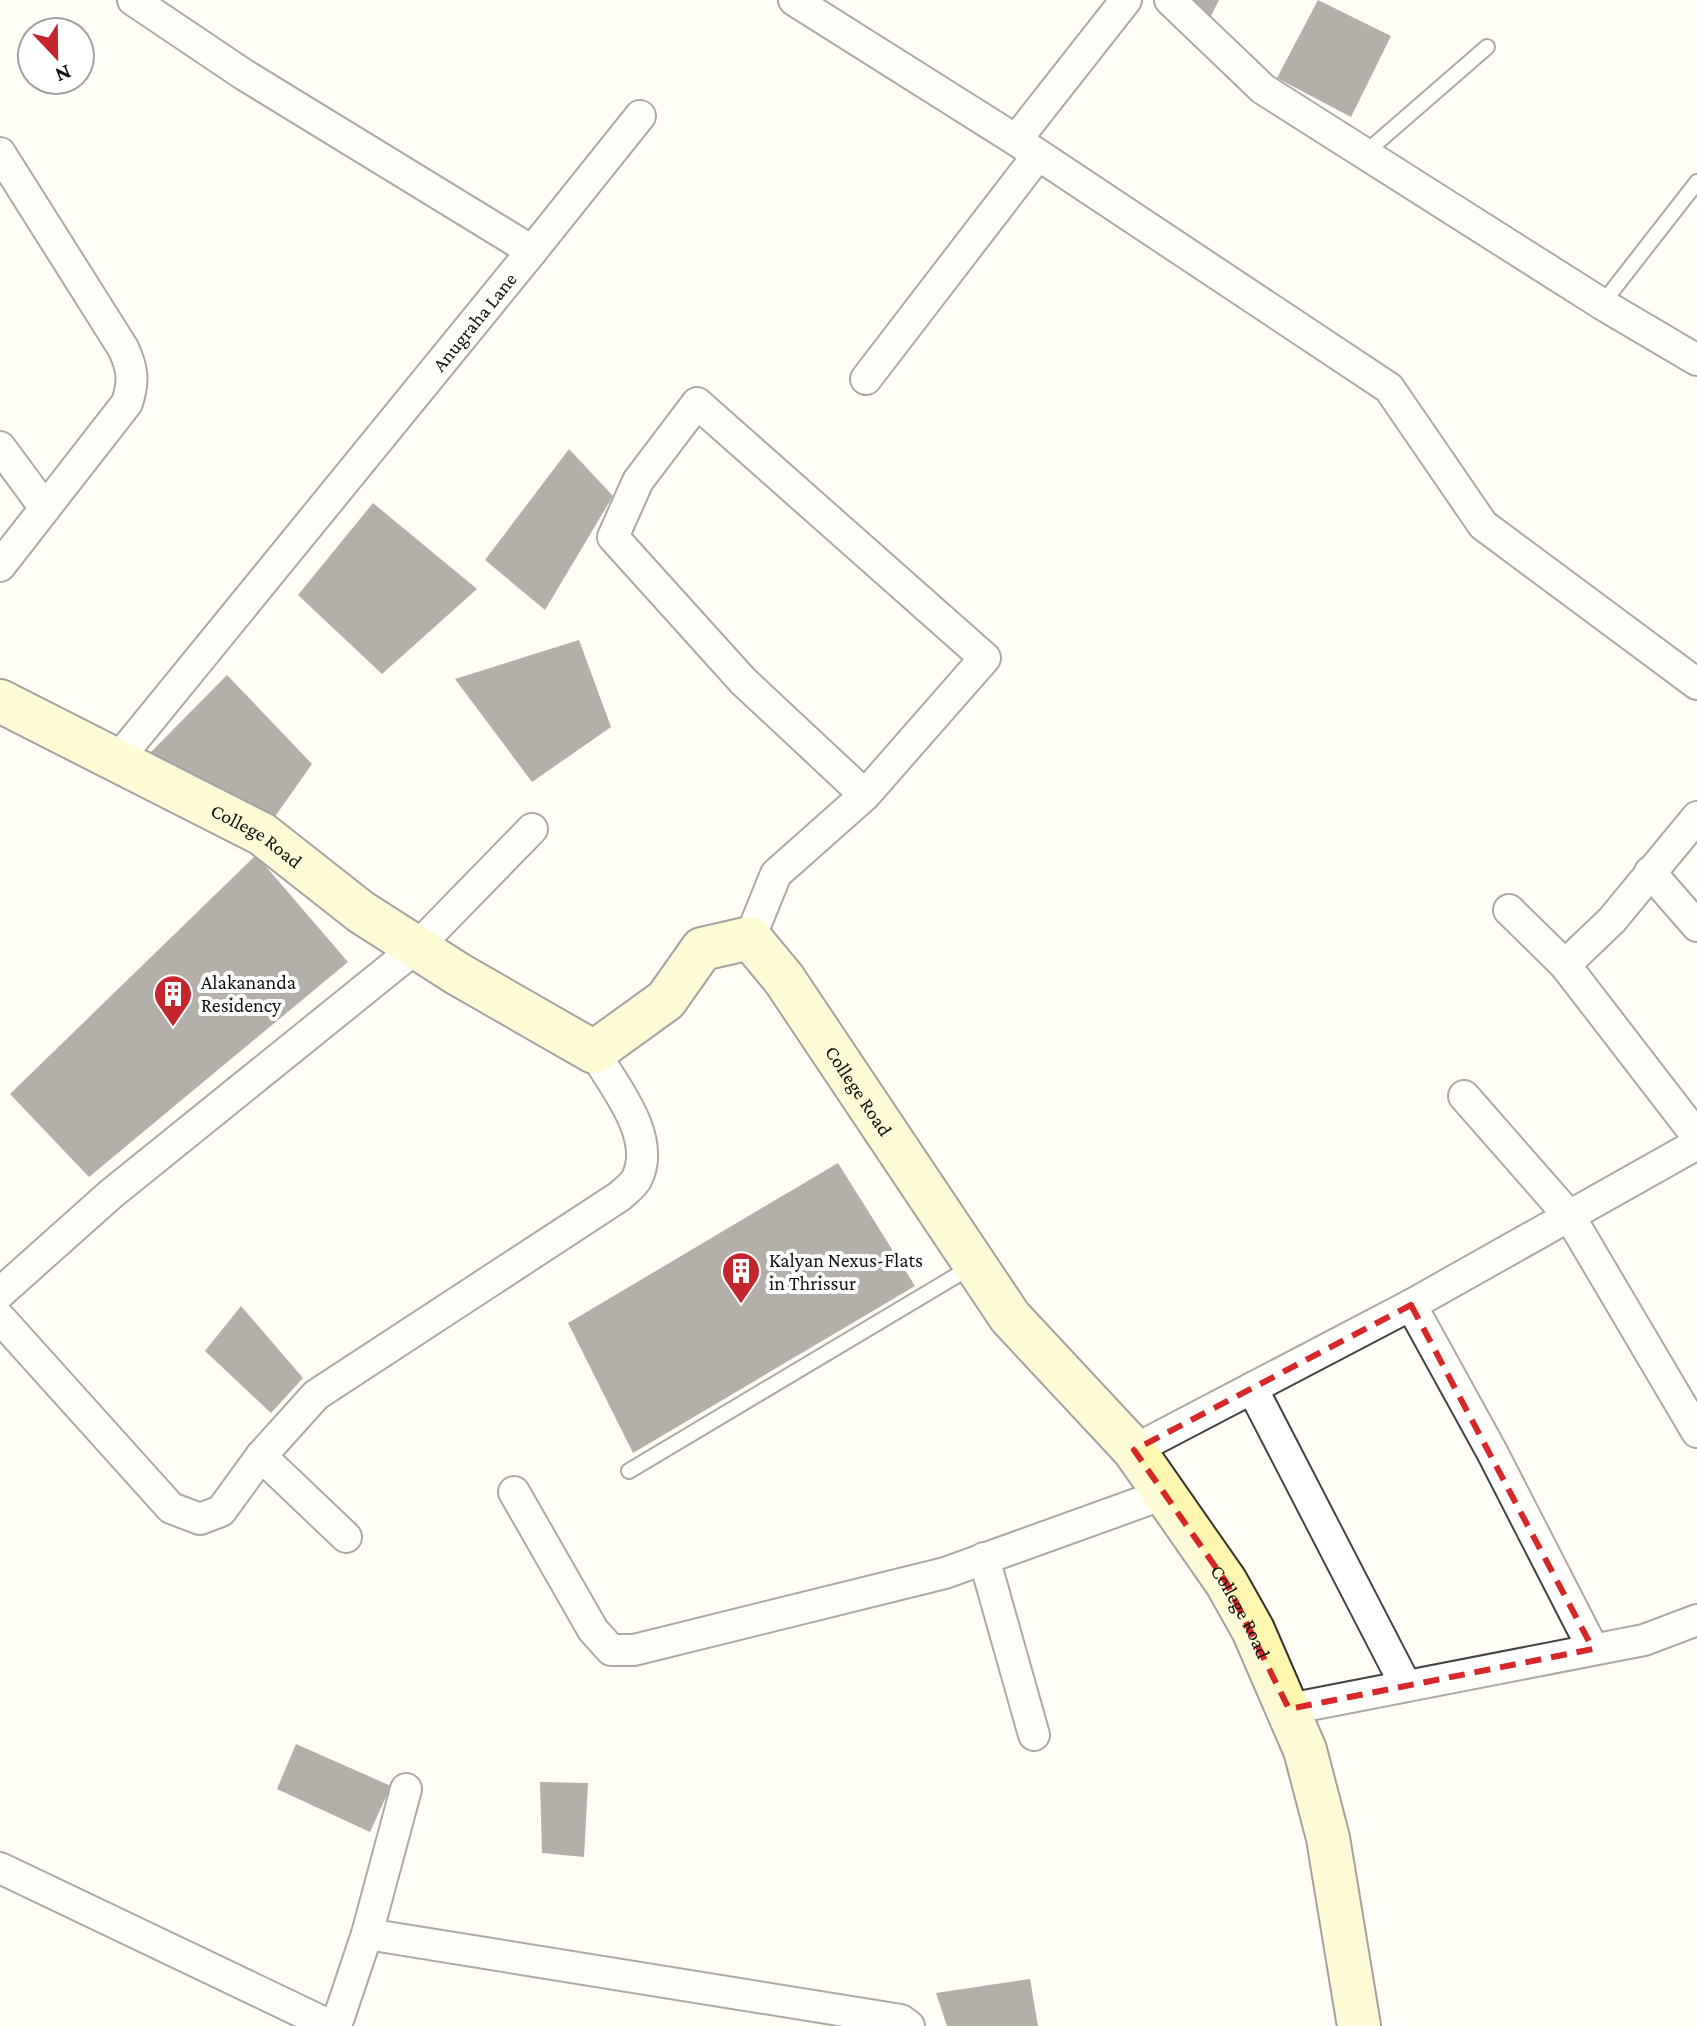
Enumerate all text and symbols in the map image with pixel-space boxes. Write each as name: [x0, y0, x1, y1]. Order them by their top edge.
north arrow: [16, 16, 96, 96]
text: N: [52, 60, 75, 88]
street label: Anugraha Lane: [428, 268, 521, 376]
street label: College Road: [207, 799, 307, 873]
place label: Alakananda Residency: [201, 971, 296, 1017]
building icon: Alakananda Residency: [152, 973, 194, 1028]
street label: College Road: [821, 1042, 897, 1140]
place label: Kalyan Nexus-Flats in Thrissur: [769, 1249, 923, 1294]
building icon: Kalyan Nexus-Flats in Thrissur: [720, 1250, 762, 1305]
street label: College Road: [1206, 1560, 1275, 1662]

